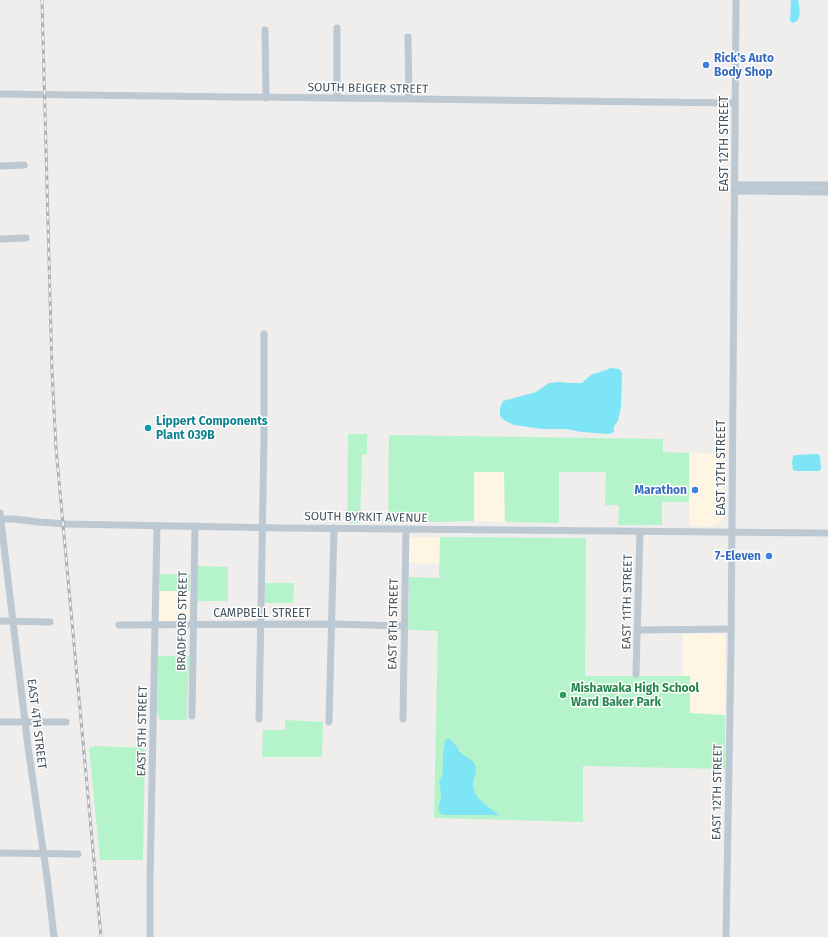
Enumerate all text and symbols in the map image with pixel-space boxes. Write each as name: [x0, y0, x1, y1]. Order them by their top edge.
place label: Rick's Auto Body Shop: [714, 51, 774, 79]
marker: Rick's Auto Body Shop: [701, 60, 711, 70]
street label: SOUTH BEIGER STREET: [307, 80, 429, 96]
street label: EAST 12TH STREET: [717, 95, 731, 192]
place label: Lippert Components Plant 039B: [156, 414, 268, 442]
street label: EAST 12TH STREET: [714, 419, 728, 516]
marker: Lippert Components Plant 039B: [143, 423, 153, 433]
place label: Marathon: [635, 483, 687, 497]
marker: Marathon: [690, 485, 700, 495]
street label: SOUTH BYRKIT AVENUE: [304, 509, 428, 525]
place label: 7-Eleven: [715, 549, 761, 563]
marker: 7-Eleven: [764, 551, 774, 561]
street label: EAST 11TH STREET: [619, 553, 635, 650]
street label: BRADFORD STREET: [174, 570, 190, 671]
street label: EAST 8TH STREET: [385, 577, 401, 670]
street label: CAMPBELL STREET: [213, 606, 312, 620]
street label: EAST 4TH STREET: [25, 678, 50, 771]
place label: Mishawaka High School Ward Baker Park: [571, 681, 700, 709]
street label: EAST 5TH STREET: [134, 685, 150, 777]
marker: Mishawaka High School Ward Baker Park: [558, 690, 568, 700]
street label: EAST 12TH STREET: [709, 743, 725, 840]

